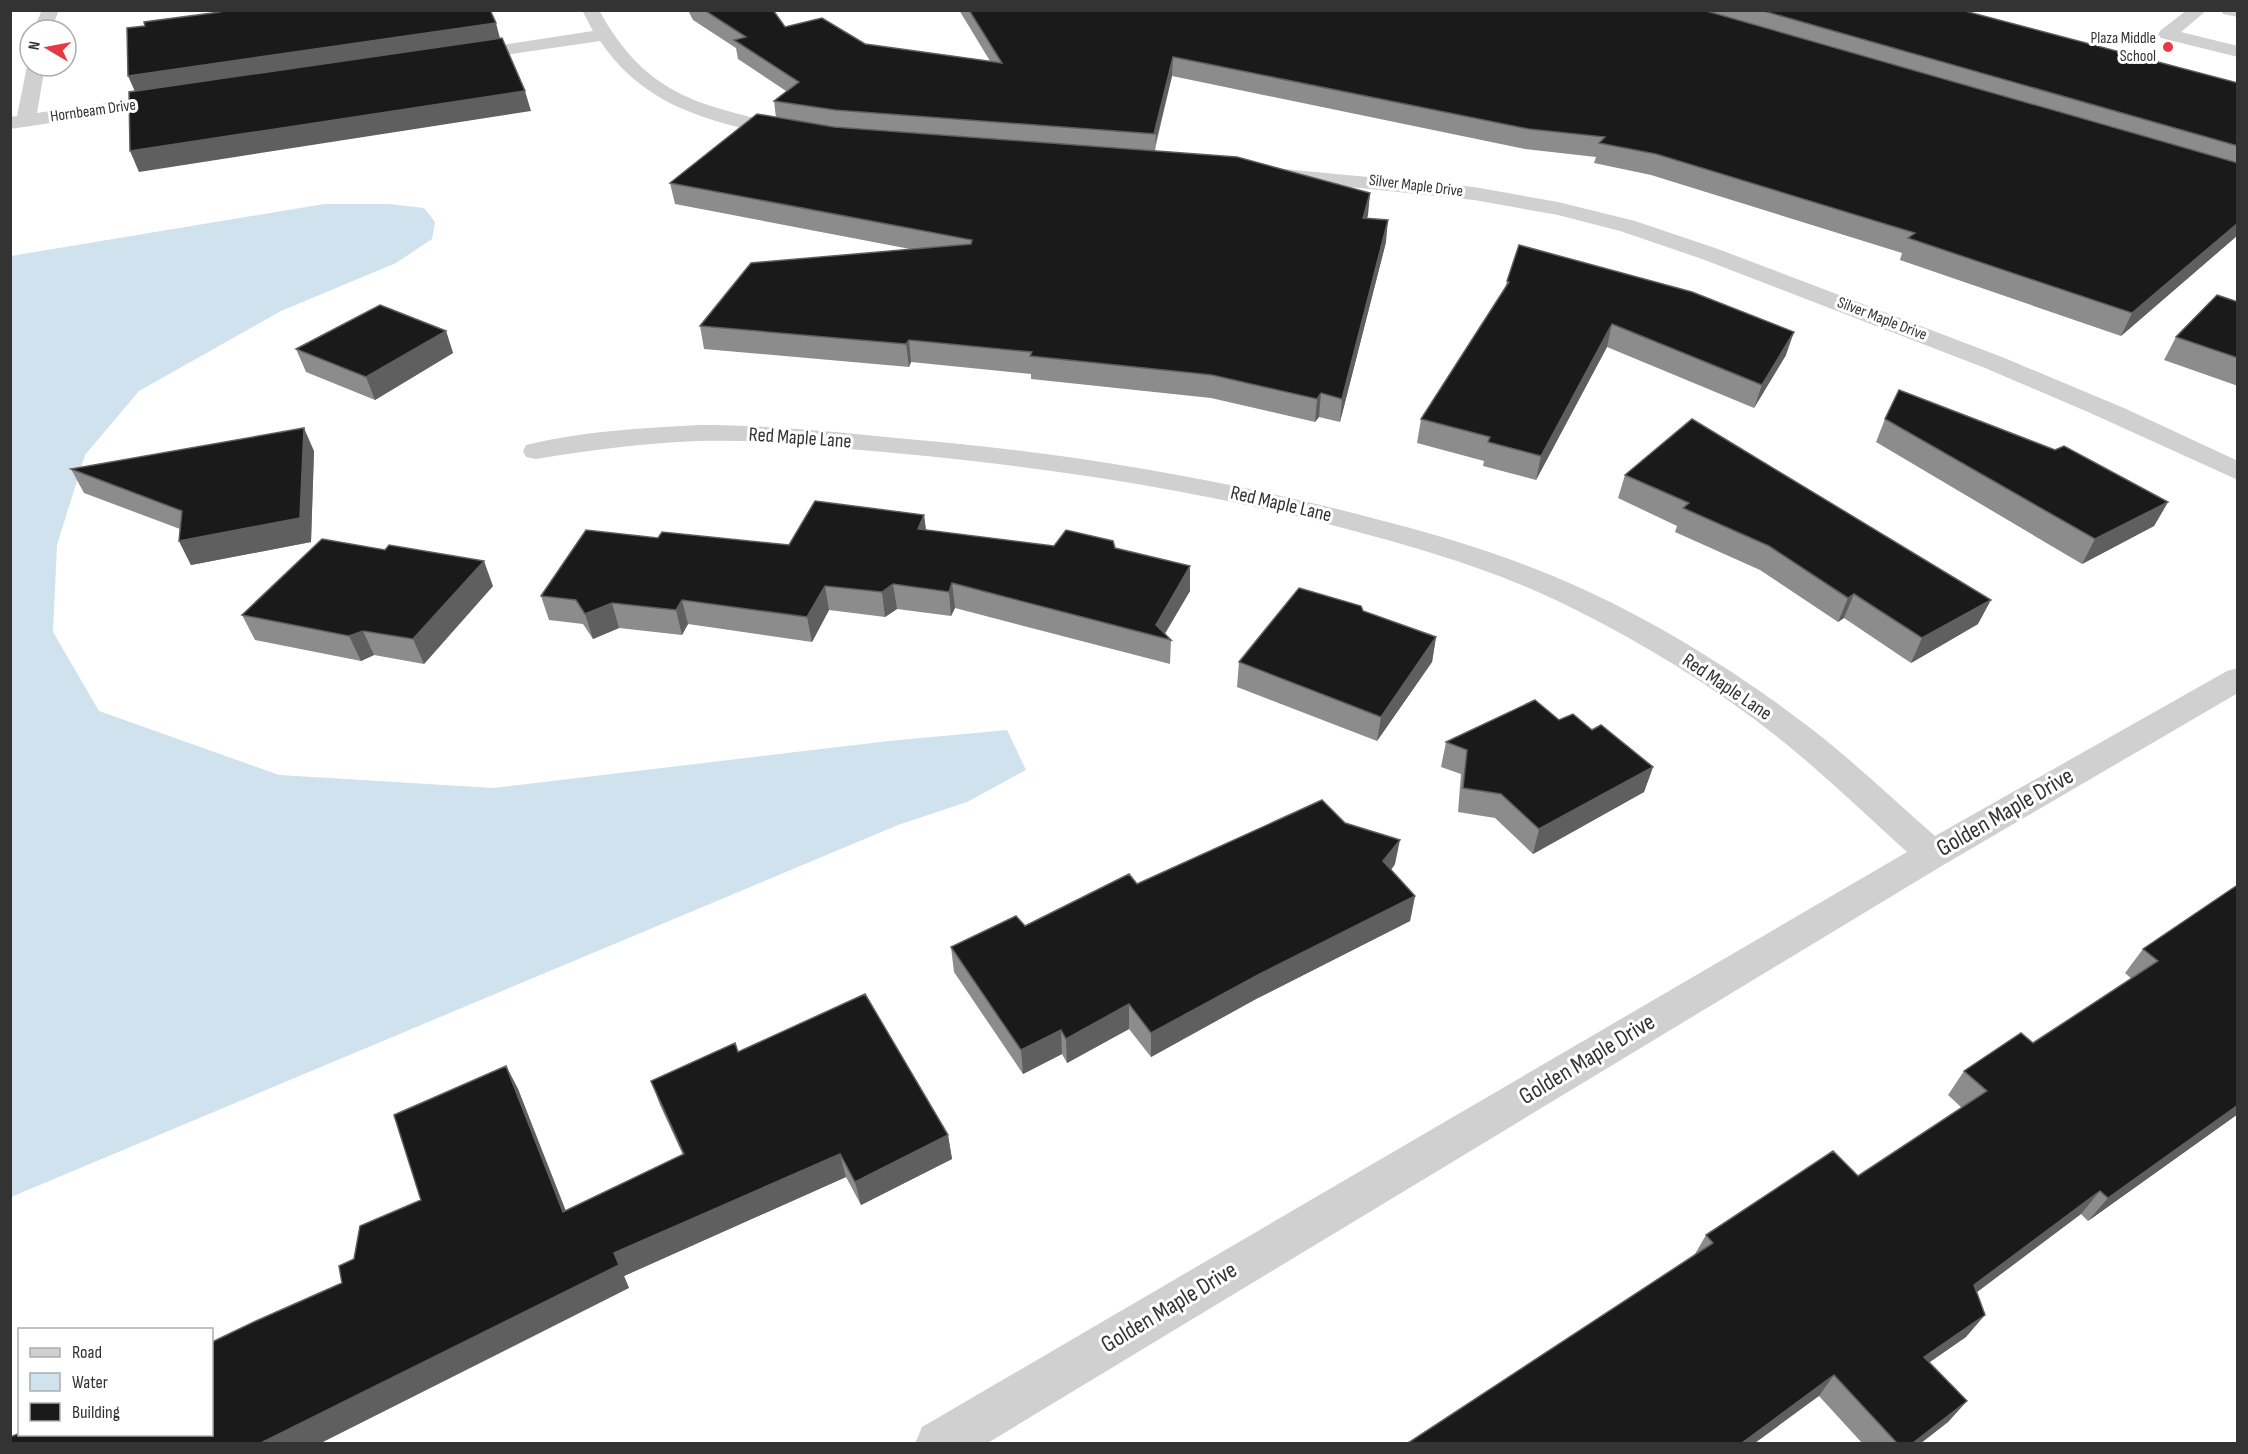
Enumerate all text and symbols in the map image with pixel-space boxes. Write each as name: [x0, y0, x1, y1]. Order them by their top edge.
north arrow: [18, 18, 78, 78]
place label: Plaza Middle School: [2090, 29, 2156, 66]
text: N: [25, 40, 45, 52]
marker: Plaza Middle School: [2161, 40, 2175, 54]
street label: Hornbeam Drive: [49, 96, 137, 126]
street label: Silver Maple Drive: [1368, 171, 1464, 201]
street label: Silver Maple Drive: [1834, 293, 1930, 345]
street label: Red Maple Lane: [748, 422, 852, 454]
street label: Red Maple Lane: [1228, 481, 1334, 527]
street label: Red Maple Lane: [1678, 648, 1776, 726]
street label: Golden Maple Drive: [1931, 761, 2079, 863]
street label: Golden Maple Drive: [1514, 1007, 1660, 1111]
street label: Golden Maple Drive: [1096, 1255, 1242, 1359]
legend: [18, 1328, 213, 1436]
text: Road: [72, 1342, 102, 1363]
text: Water: [72, 1372, 108, 1393]
text: Building: [72, 1402, 120, 1423]

